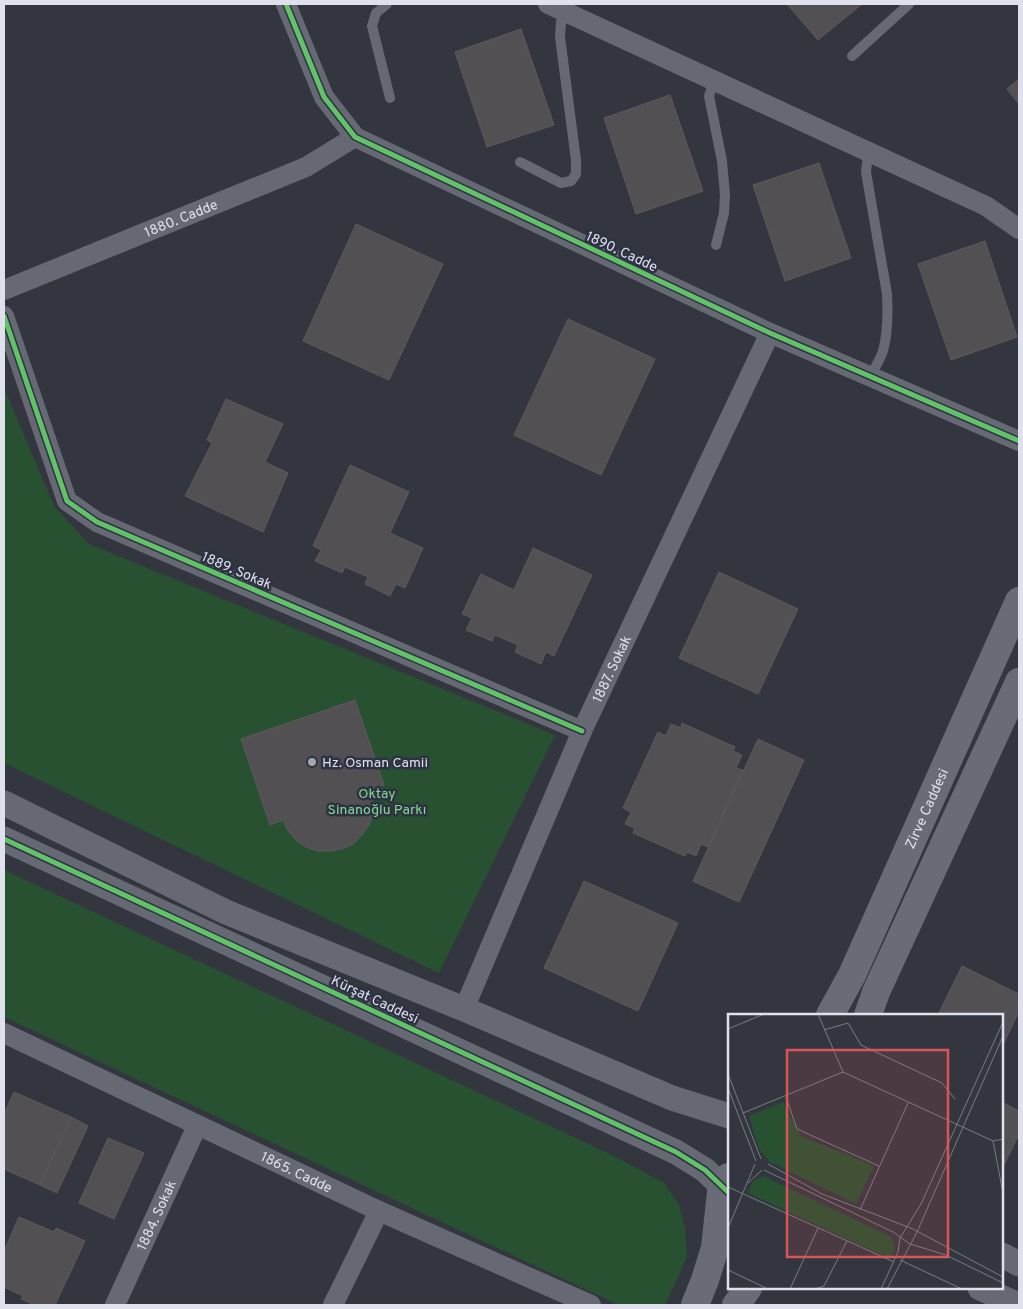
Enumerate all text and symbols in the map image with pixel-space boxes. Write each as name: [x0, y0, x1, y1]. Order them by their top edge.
street label: 1880. Cadde: [142, 197, 221, 242]
street label: 1890. Cadde: [583, 228, 660, 276]
street label: 1889. Sokak: [199, 549, 274, 594]
street label: 1887. Sokak: [590, 633, 636, 706]
place label: Hz. Osman Camii: [322, 755, 428, 772]
marker: Hz. Osman Camii: [306, 756, 318, 768]
street label: Zirve Caddesi: [902, 766, 953, 852]
park label: Oktay Sinanoğlu Parkı: [328, 786, 426, 819]
street label: Kürşat Caddesi: [328, 973, 421, 1028]
inset map: [728, 1014, 1003, 1289]
street label: 1865. Cadde: [258, 1149, 335, 1198]
street label: 1884. Sokak: [134, 1178, 181, 1253]

